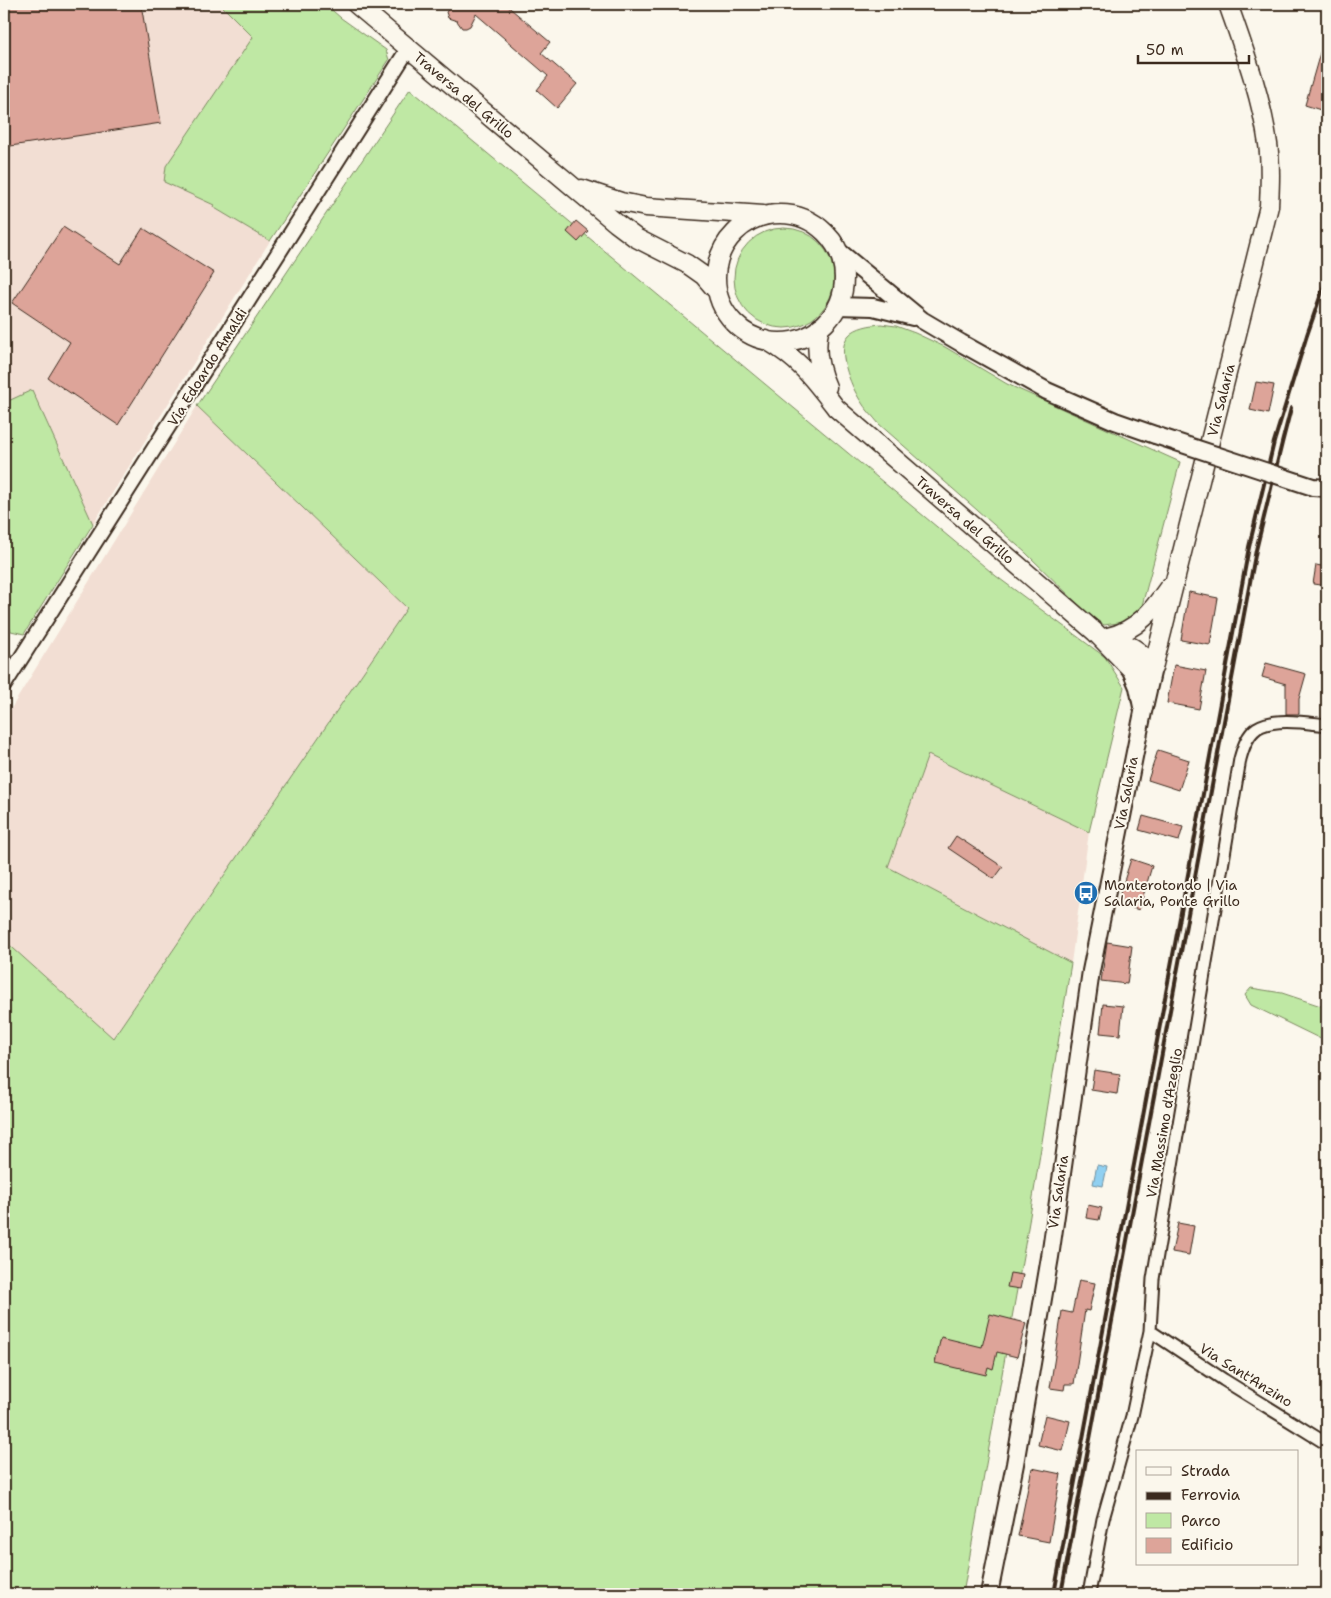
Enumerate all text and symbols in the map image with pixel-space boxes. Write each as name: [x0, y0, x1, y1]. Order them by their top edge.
scale bar: [1138, 32, 1250, 64]
text: 50 m: [1146, 40, 1184, 60]
street label: Traversa del Grillo: [410, 48, 518, 142]
street label: Via Edoardo Amaldi: [163, 305, 251, 429]
street label: Via Salaria: [1203, 362, 1239, 438]
street label: Traversa del Grillo: [912, 472, 1018, 568]
street label: Via Salaria: [1110, 755, 1142, 831]
place label: Monterotondo | Via Salaria, Ponte Grillo: [1104, 876, 1240, 910]
bus stop icon: Monterotondo | Via Salaria, Ponte Grillo: [1073, 880, 1099, 906]
street label: Via Massimo d'Azeglio: [1142, 1047, 1186, 1199]
street label: Via Salaria: [1044, 1154, 1072, 1230]
street label: Via Sant'Anzino: [1196, 1339, 1296, 1411]
legend: [1136, 1450, 1298, 1566]
text: Strada: [1181, 1461, 1230, 1481]
text: Ferrovia: [1181, 1485, 1241, 1505]
text: Parco: [1181, 1511, 1221, 1531]
text: Edificio: [1181, 1535, 1233, 1555]

